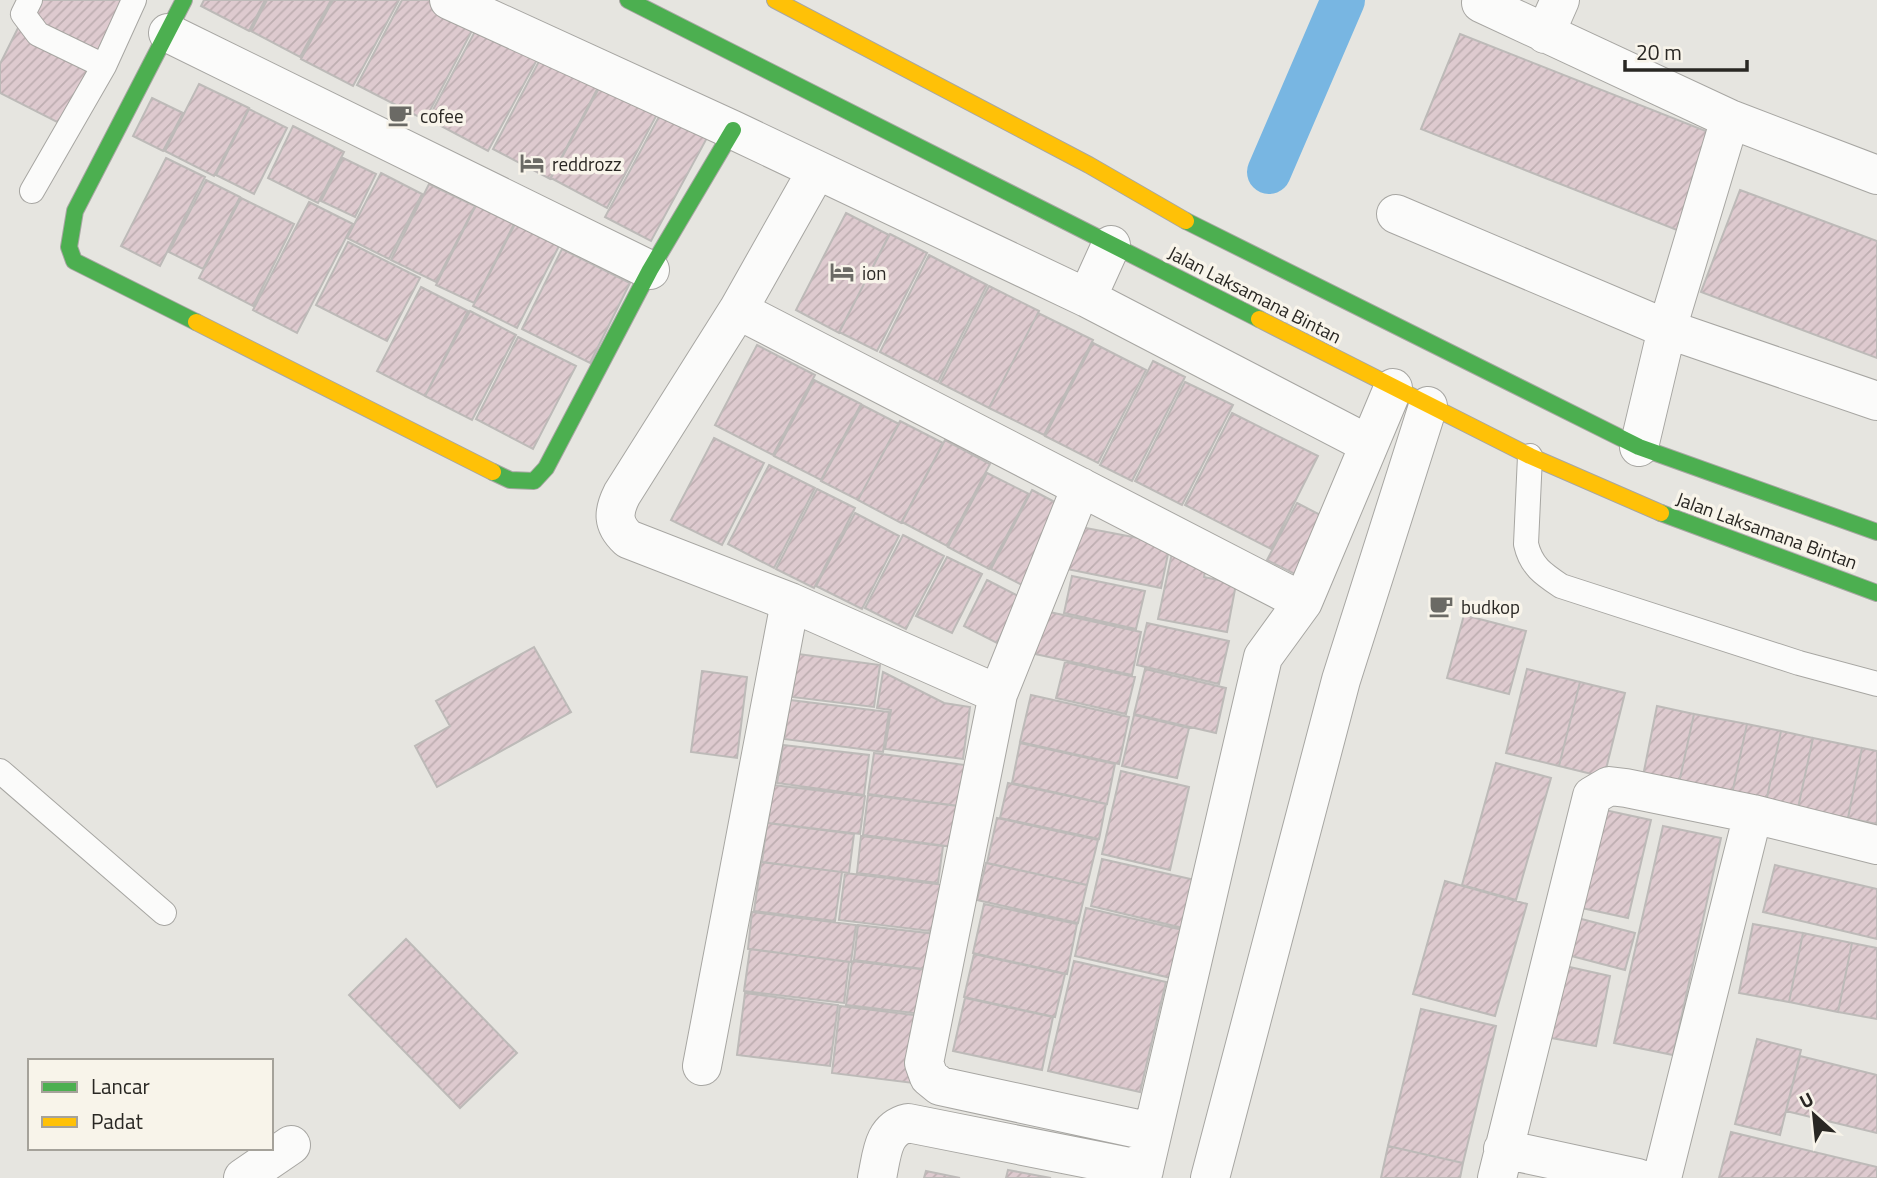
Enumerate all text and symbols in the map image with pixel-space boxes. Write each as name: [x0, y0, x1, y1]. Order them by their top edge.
scale bar: [1625, 28, 1748, 72]
text: 20 m: [1636, 36, 1682, 68]
cafe icon: cofee: [386, 101, 414, 129]
place label: cofee: [420, 101, 464, 130]
hotel icon: reddrozz: [518, 149, 546, 177]
place label: reddrozz: [552, 149, 622, 178]
street label: Jalan Laksamana Bintan: [1163, 238, 1347, 350]
hotel icon: ion: [828, 258, 856, 286]
place label: ion: [862, 258, 886, 287]
street label: Jalan Laksamana Bintan: [1672, 484, 1862, 576]
cafe icon: budkop: [1427, 592, 1455, 620]
place label: budkop: [1461, 592, 1520, 621]
legend: [28, 1059, 273, 1150]
text: Lancar: [91, 1070, 150, 1102]
north arrow: [1779, 1080, 1849, 1150]
text: U: [1794, 1084, 1818, 1115]
text: Padat: [91, 1105, 143, 1137]

